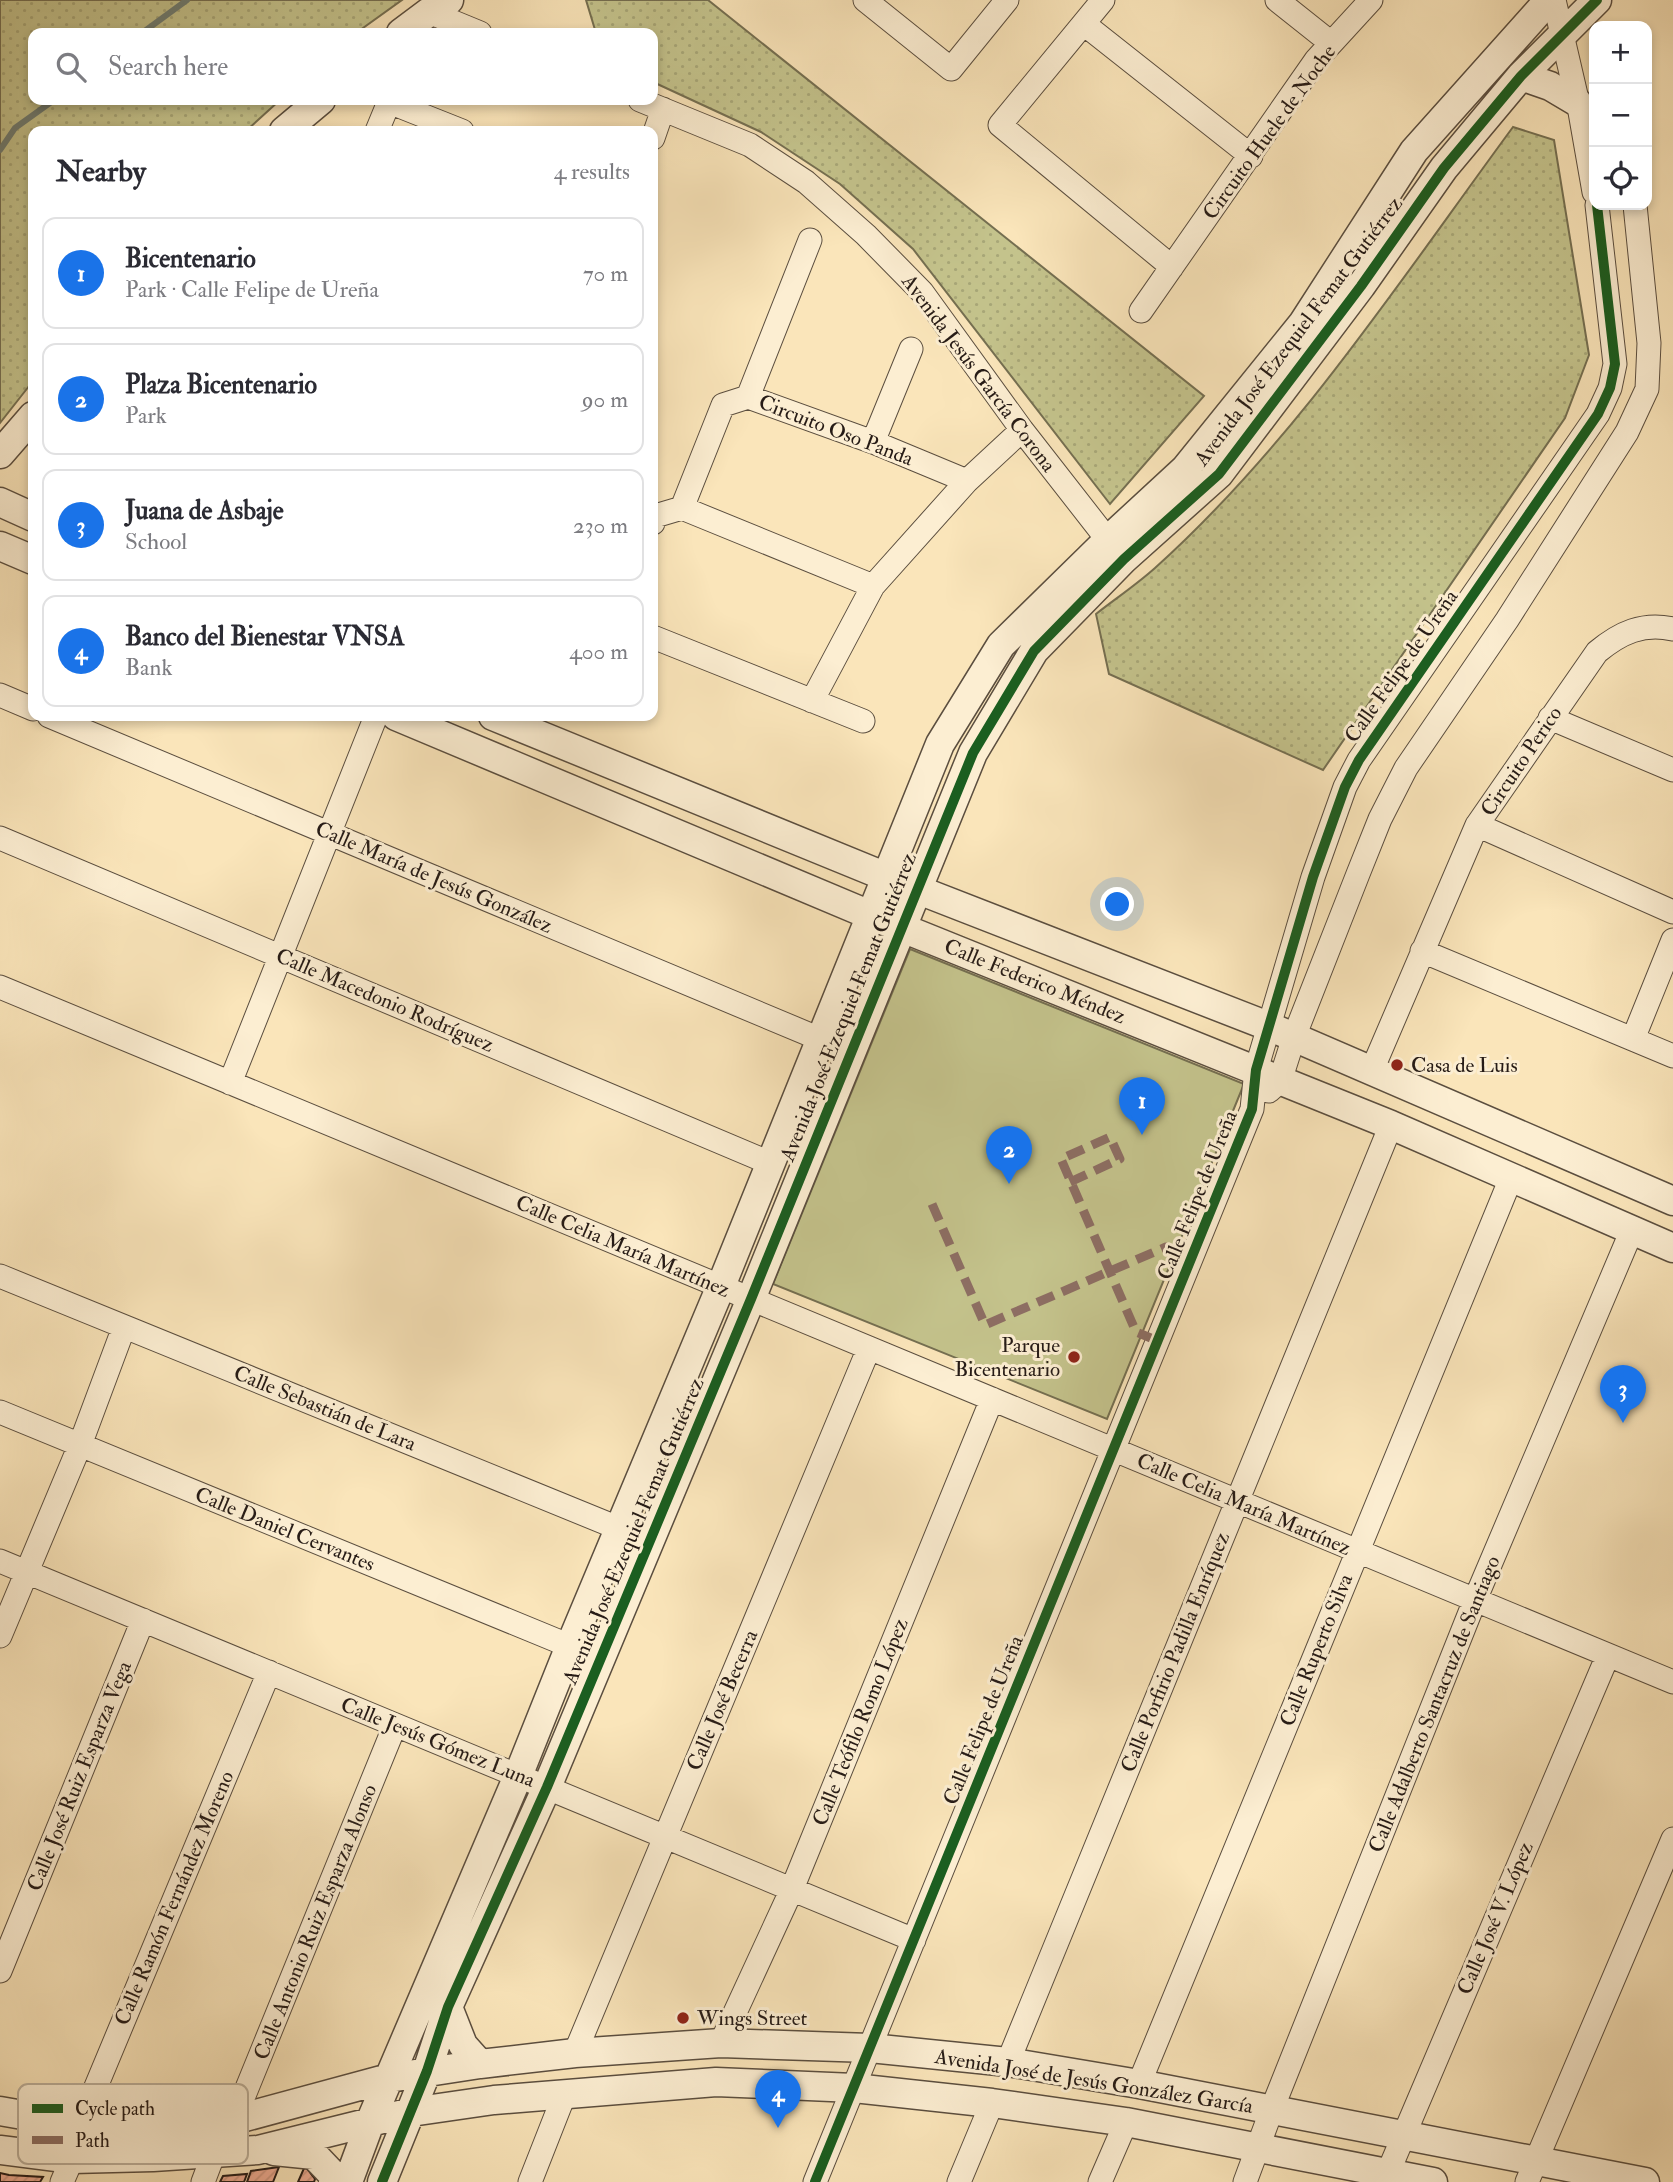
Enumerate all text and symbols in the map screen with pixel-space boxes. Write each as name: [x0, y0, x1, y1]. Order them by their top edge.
map controls: [1589, 21, 1652, 210]
button: +: [1589, 21, 1652, 84]
search box: [28, 28, 658, 105]
street label: Circuito Huele de Noche: [1197, 39, 1342, 225]
icon: search: [52, 48, 90, 86]
text: Search here: [108, 51, 228, 83]
button: −: [1589, 84, 1652, 147]
button: locate: [1589, 147, 1652, 210]
text: Nearby: [56, 153, 146, 190]
text: 4 results: [554, 157, 630, 186]
street label: Avenida José Ezequiel Femat Gutiérrez: [1188, 191, 1409, 472]
text: Bicentenario: [125, 243, 256, 275]
text: 1: [77, 259, 85, 288]
text: 70 m: [583, 259, 628, 288]
street label: Avenida Jesús García Corona: [895, 268, 1062, 478]
text: Park · Calle Felipe de Ureña: [125, 275, 379, 304]
text: Plaza Bicentenario: [125, 369, 317, 401]
text: 2: [75, 385, 87, 414]
text: 90 m: [582, 385, 628, 414]
street label: Circuito Oso Panda: [755, 389, 917, 473]
text: Park: [125, 401, 167, 430]
text: Juana de Asbaje: [125, 495, 284, 527]
text: 3: [77, 511, 85, 540]
text: 230 m: [573, 511, 628, 540]
text: School: [125, 527, 187, 556]
street label: Calle Felipe de Ureña: [1339, 584, 1464, 748]
text: Banco del Bienestar VNSA: [125, 621, 405, 653]
text: 4: [75, 637, 87, 666]
text: 400 m: [569, 637, 628, 666]
text: Bank: [125, 653, 172, 682]
street label: Circuito Perico: [1475, 701, 1568, 821]
street label: Calle María de Jesús González: [311, 815, 556, 940]
street label: Avenida José Ezequiel Femat Gutiérrez: [774, 849, 923, 1166]
your location: [1100, 887, 1134, 921]
street label: Calle Federico Méndez: [940, 933, 1130, 1030]
street label: Calle Macedonio Rodríguez: [272, 942, 498, 1059]
place label: Casa de Luis: [1411, 1052, 1518, 1079]
marker: Casa de Luis: [1389, 1057, 1405, 1073]
pin: 1: [1119, 1077, 1165, 1135]
street label: Calle Felipe de Ureña: [1151, 1106, 1244, 1284]
pin: 2: [986, 1126, 1032, 1184]
street label: Calle Celia María Martínez: [512, 1189, 734, 1304]
place label: Parque Bicentenario: [954, 1332, 1060, 1383]
marker: Parque Bicentenario: [1066, 1349, 1082, 1365]
street label: Calle Sebastián de Lara: [230, 1360, 420, 1458]
pin: 3: [1600, 1365, 1646, 1423]
street label: Avenida José Ezequiel Femat Gutiérrez: [556, 1374, 710, 1689]
street label: Calle Celia María Martínez: [1133, 1447, 1355, 1562]
street label: Calle Daniel Cervantes: [191, 1481, 379, 1578]
street label: Calle Porfirio Padilla Enríquez: [1115, 1528, 1236, 1776]
street label: Calle Adalberto Santacruz de Santiago: [1362, 1552, 1507, 1857]
street label: Calle Ruperto Silva: [1274, 1570, 1359, 1730]
street label: Calle Teófilo Romo López: [806, 1614, 914, 1830]
street label: Calle José Becerra: [681, 1625, 764, 1775]
street label: Calle Felipe de Ureña: [937, 1631, 1030, 1809]
street label: Calle José Ruiz Esparza Vega: [21, 1657, 138, 1895]
street label: Calle Jesús Gómez Luna: [337, 1691, 539, 1794]
street label: Calle Ramón Fernández Moreno: [109, 1767, 240, 2029]
street label: Calle Antonio Ruiz Esparza Alonso: [248, 1780, 383, 2064]
street label: Calle José V. López: [1451, 1838, 1540, 1999]
place label: Wings Street: [696, 2005, 808, 2032]
marker: Wings Street: [675, 2010, 691, 2026]
street label: Avenida José de Jesús González García: [932, 2043, 1255, 2120]
pin: 4: [755, 2070, 801, 2128]
legend: [18, 2084, 248, 2164]
text: Cycle path: [75, 2097, 155, 2122]
text: Path: [75, 2129, 110, 2153]

